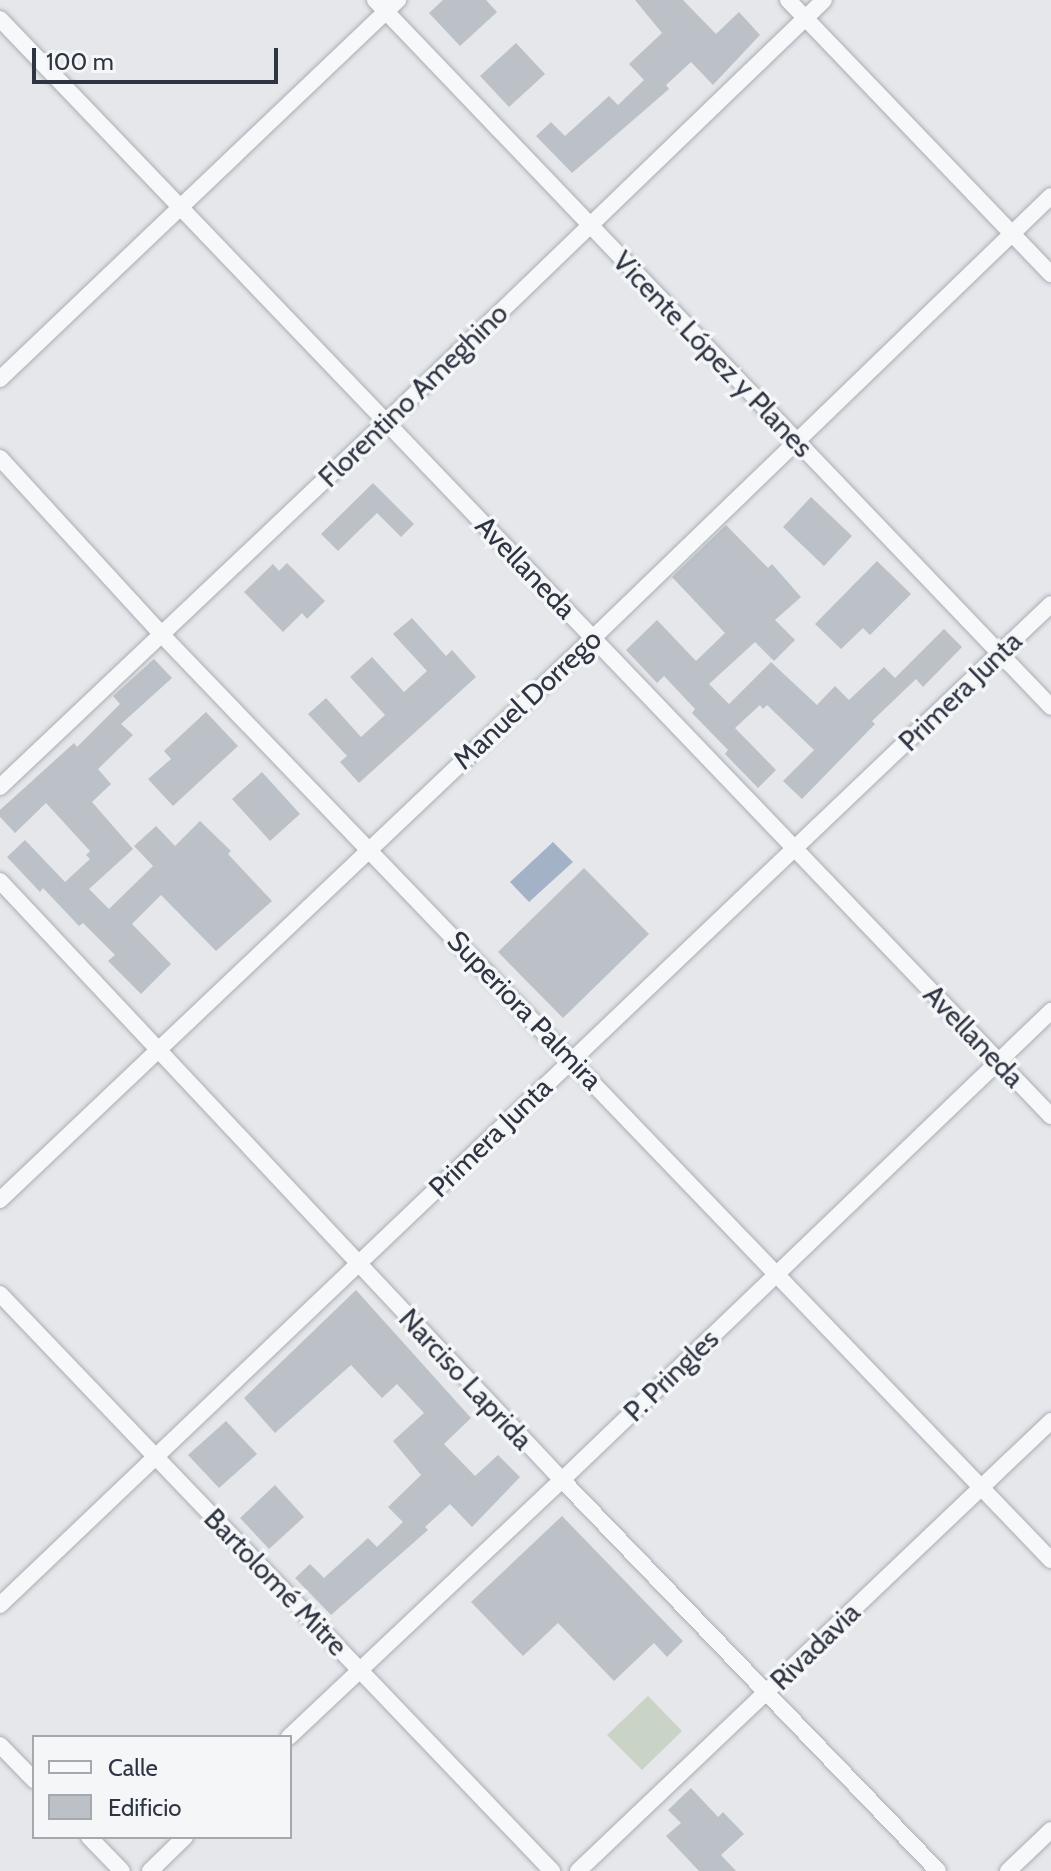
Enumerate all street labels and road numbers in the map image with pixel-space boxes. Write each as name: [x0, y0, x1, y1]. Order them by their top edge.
street label: Vicente López y Planes: [606, 244, 820, 464]
street label: Florentino Ameghino: [312, 296, 514, 494]
street label: Avellaneda: [469, 509, 583, 625]
street label: Manuel Dorrego: [446, 622, 608, 776]
street label: Primera Junta: [892, 624, 1028, 758]
street label: Superiora Palmira: [441, 924, 609, 1096]
street label: Avellaneda: [917, 978, 1031, 1094]
street label: Primera Junta: [422, 1070, 558, 1204]
street label: Narciso Laprida: [392, 1302, 540, 1456]
street label: P. Pringles: [617, 1322, 725, 1428]
street label: Bartolomé Mitre: [197, 1501, 355, 1663]
street label: Rivadavia: [763, 1595, 867, 1697]

